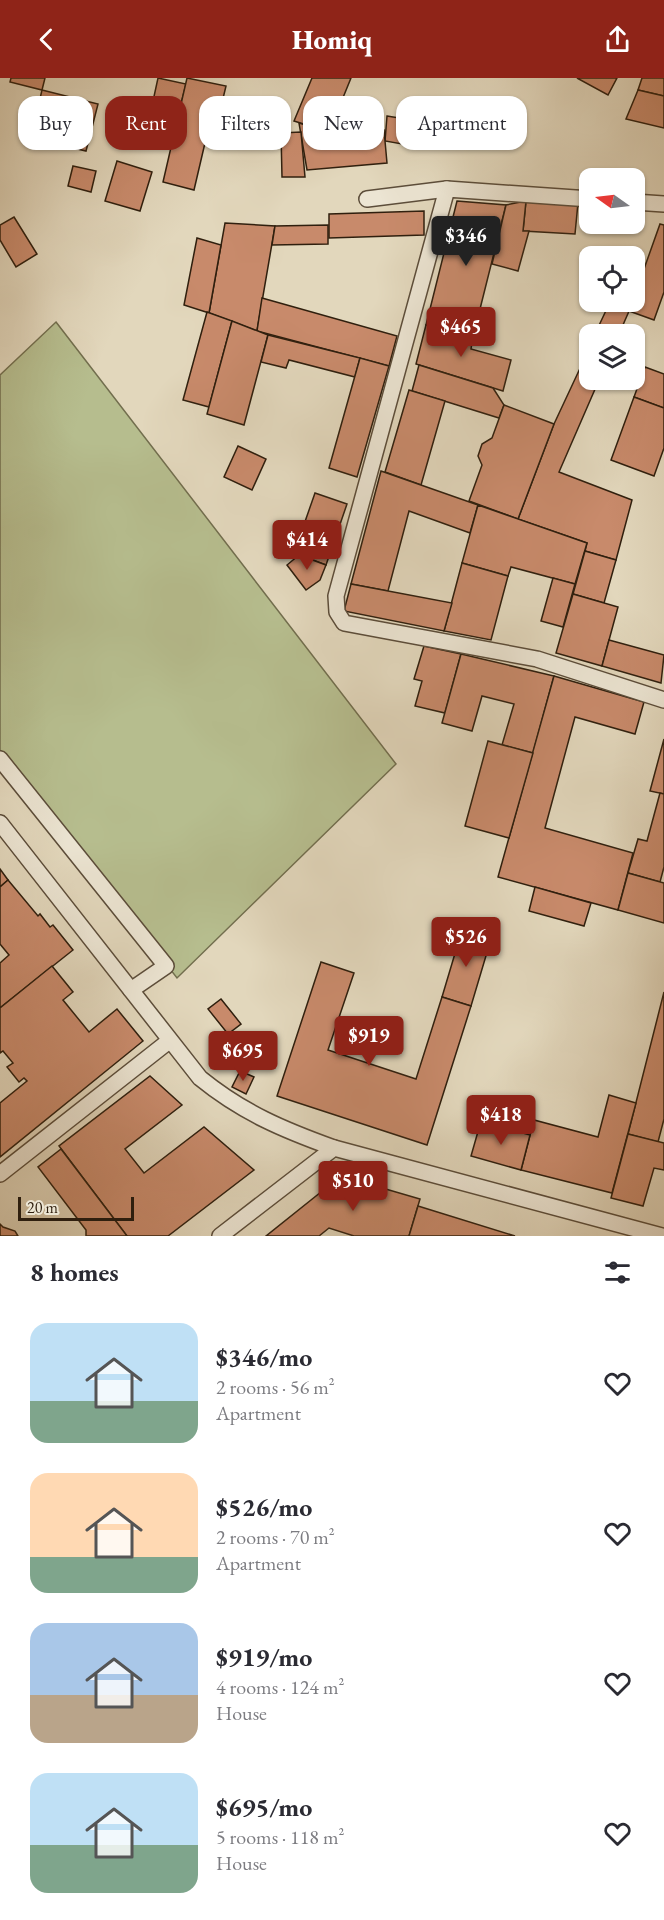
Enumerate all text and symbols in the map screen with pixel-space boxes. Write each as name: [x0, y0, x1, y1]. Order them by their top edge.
text: Homiq: [292, 22, 372, 57]
icon: back: [30, 23, 63, 56]
icon: share: [601, 23, 634, 56]
chip: Buy: [18, 96, 93, 150]
chip: Rent: [105, 96, 187, 150]
chip: Filters: [199, 96, 291, 150]
chip: New: [303, 96, 384, 150]
chip: Apartment: [396, 96, 527, 150]
north arrow: [579, 168, 645, 234]
map controls: [579, 168, 645, 390]
pin: $346: [430, 216, 502, 267]
text: $346: [446, 222, 486, 248]
button: locate: [579, 246, 645, 312]
pin: $465: [425, 307, 497, 358]
text: $465: [441, 313, 481, 339]
button: layers: [579, 324, 645, 390]
pin: $414: [271, 520, 343, 571]
text: $414: [287, 526, 327, 552]
pin: $526: [430, 917, 502, 968]
text: $526: [446, 923, 486, 949]
pin: $919: [333, 1016, 405, 1067]
text: $919: [349, 1022, 389, 1048]
pin: $695: [207, 1031, 279, 1082]
text: $695: [223, 1037, 263, 1063]
pin: $418: [465, 1095, 537, 1146]
text: $418: [481, 1101, 521, 1127]
pin: $510: [317, 1161, 389, 1212]
text: $510: [333, 1167, 373, 1193]
scale bar: [18, 1194, 134, 1222]
text: 20 m: [27, 1197, 58, 1218]
text: 8 homes: [30, 1255, 119, 1289]
icon: filters: [601, 1256, 634, 1289]
text: $346/mo: [216, 1340, 312, 1374]
icon: home: [78, 1347, 150, 1419]
icon: heart: [601, 1367, 634, 1400]
text: 2 rooms · 56 m²: [216, 1374, 335, 1400]
text: Apartment: [216, 1400, 301, 1426]
text: $526/mo: [216, 1490, 312, 1524]
icon: home: [78, 1497, 150, 1569]
icon: heart: [601, 1517, 634, 1550]
text: 2 rooms · 70 m²: [216, 1524, 335, 1550]
text: Apartment: [216, 1550, 301, 1576]
text: $919/mo: [216, 1640, 312, 1674]
icon: home: [78, 1647, 150, 1719]
icon: heart: [601, 1667, 634, 1700]
text: 4 rooms · 124 m²: [216, 1674, 344, 1700]
text: House: [216, 1700, 267, 1726]
text: $695/mo: [216, 1790, 312, 1824]
icon: home: [78, 1797, 150, 1869]
icon: heart: [601, 1817, 634, 1850]
text: 5 rooms · 118 m²: [216, 1824, 344, 1850]
text: House: [216, 1850, 267, 1876]

